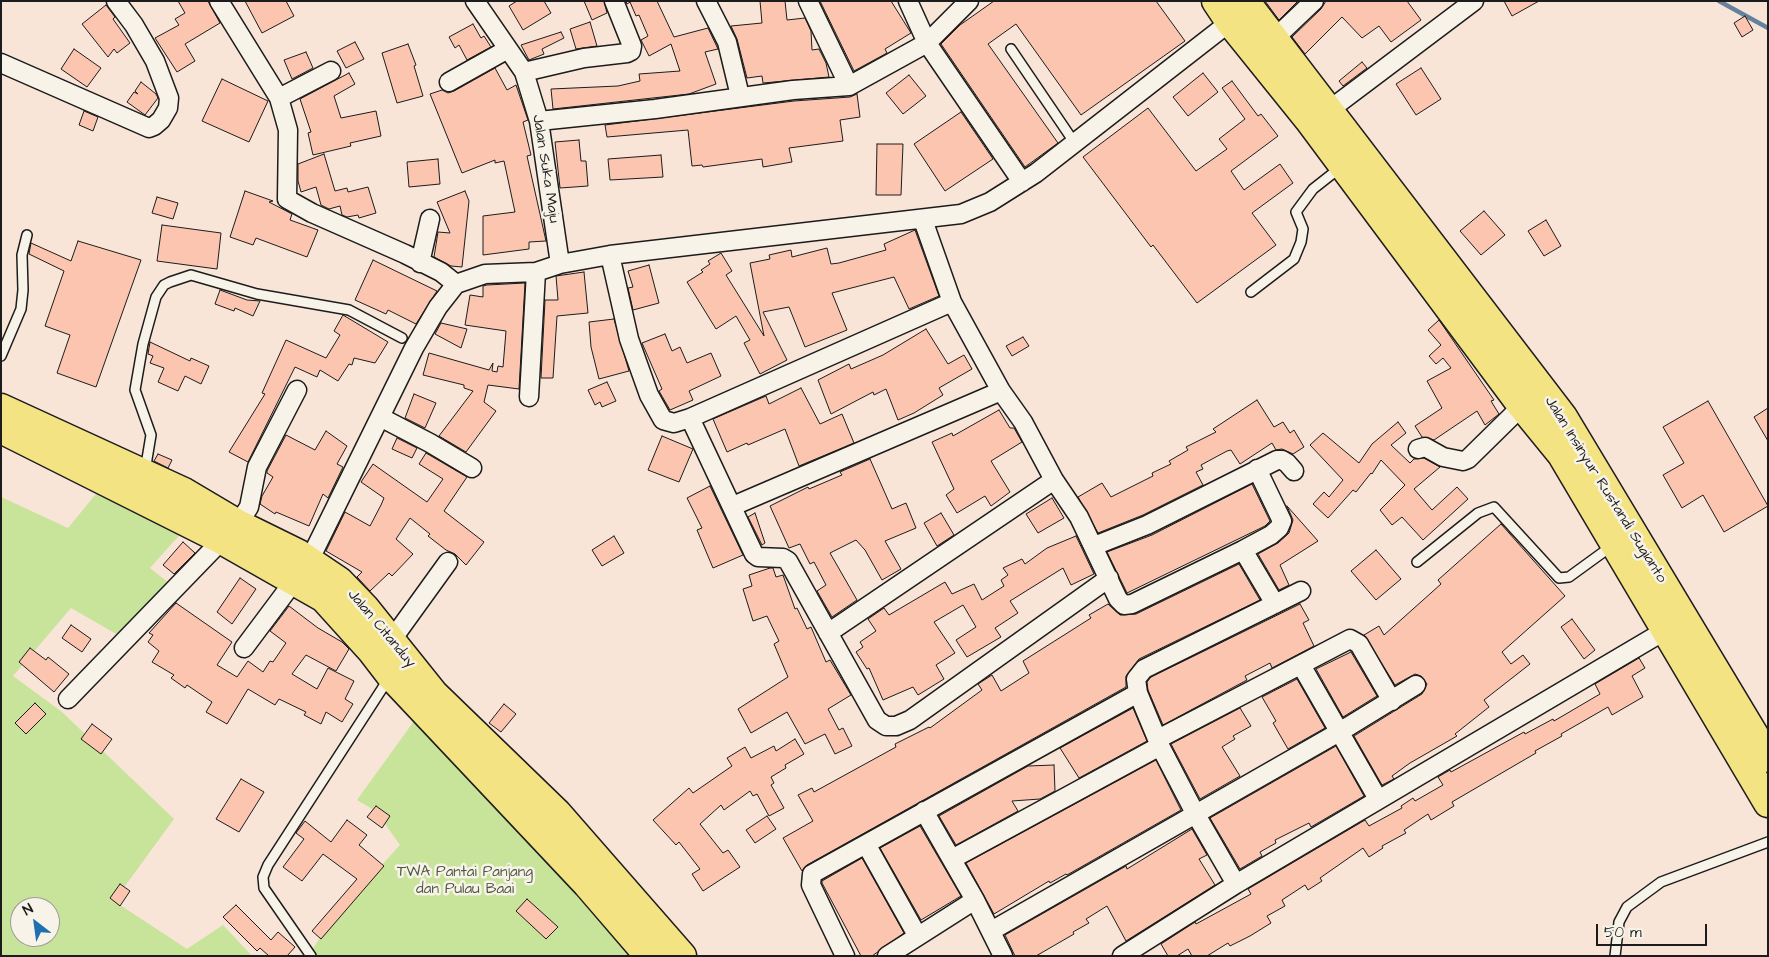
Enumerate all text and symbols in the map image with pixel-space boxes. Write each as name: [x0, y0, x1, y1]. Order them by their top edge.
street label: Jalan Suka Maju: [528, 114, 562, 224]
street label: Jalan Insinyur Rustandi Sugianto: [1540, 394, 1670, 586]
street label: Jalan Citanduy: [343, 586, 419, 672]
park label: TWA Pantai Panjang dan Pulau Baai: [397, 864, 533, 899]
north arrow: [10, 897, 60, 947]
text: N: [19, 899, 37, 921]
scale bar: [1599, 914, 1710, 946]
text: 50 m: [1604, 922, 1642, 943]

